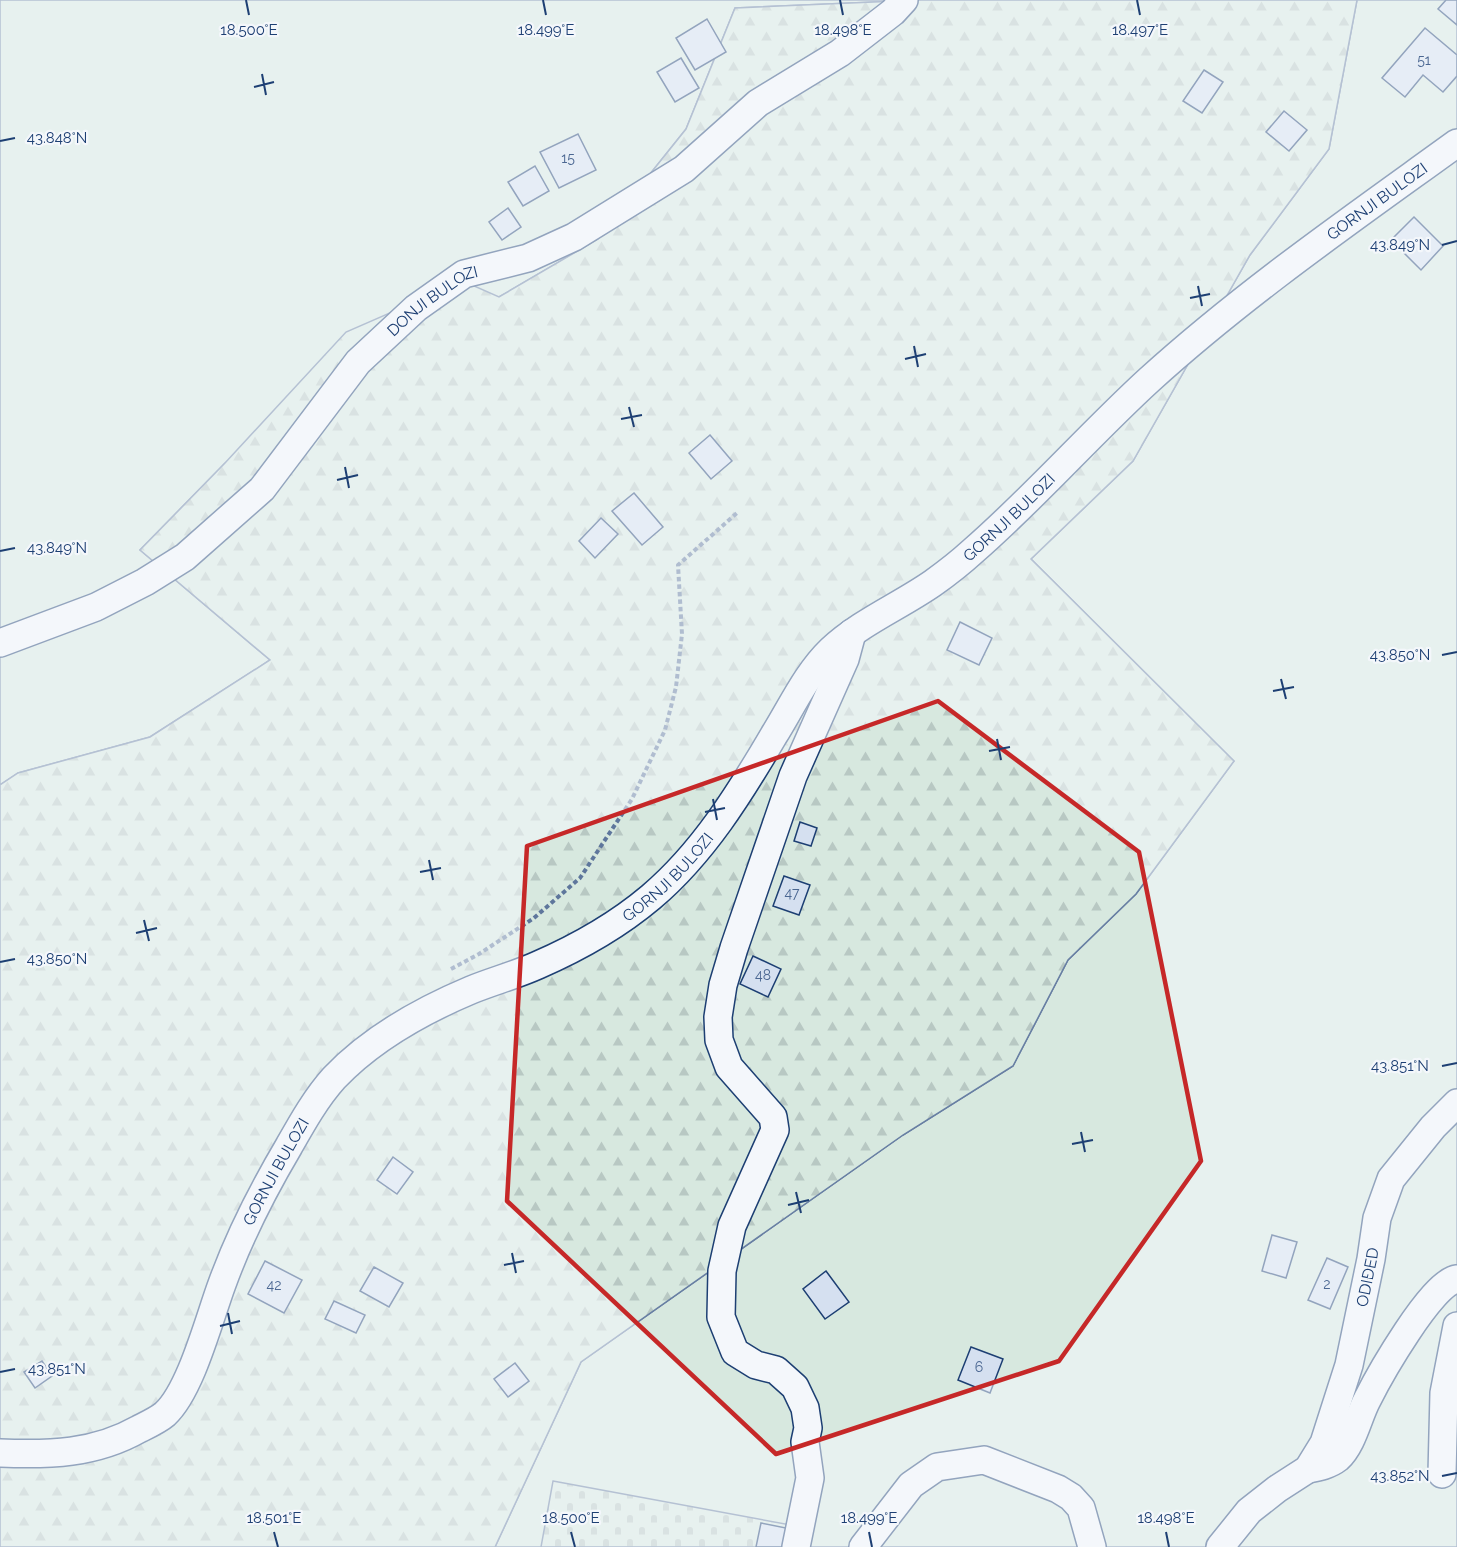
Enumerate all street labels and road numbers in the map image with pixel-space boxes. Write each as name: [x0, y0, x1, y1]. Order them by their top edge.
street label: GORNJI BULOZI: [1323, 158, 1431, 244]
street label: DONJI BULOZI: [383, 261, 480, 340]
street label: GORNJI BULOZI: [959, 469, 1059, 565]
street label: GORNJI BULOZI: [619, 829, 717, 925]
street label: GORNJI BULOZI: [239, 1114, 313, 1228]
street label: ODIĐED: [1352, 1246, 1382, 1308]

